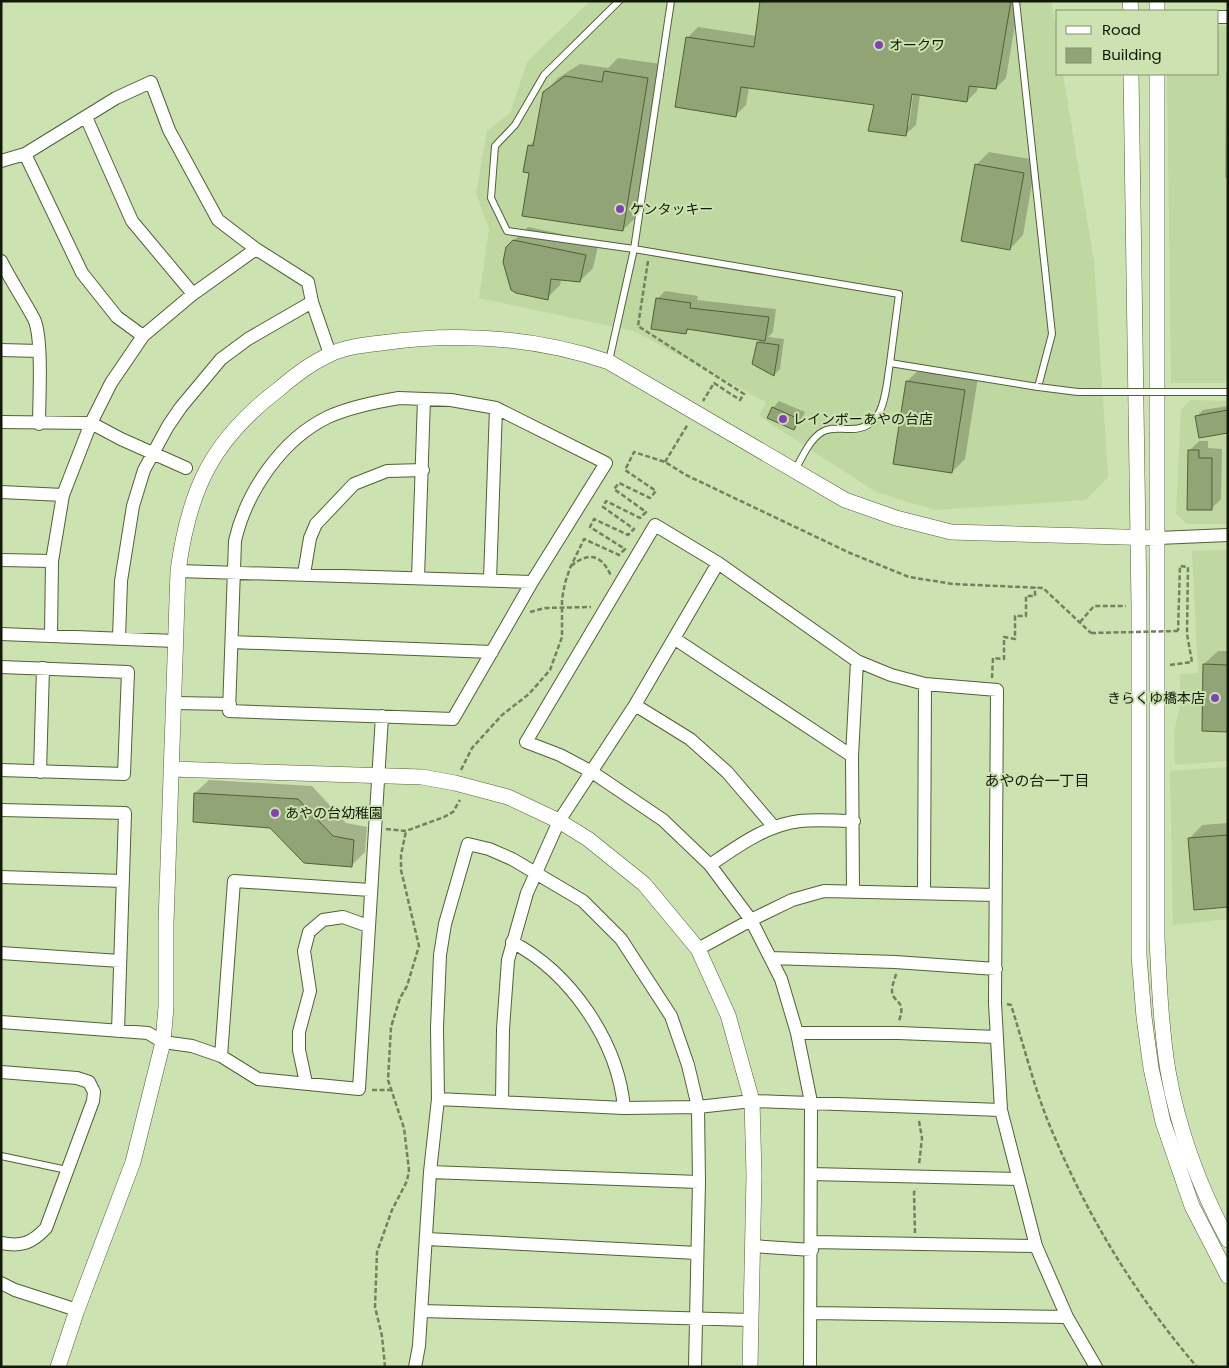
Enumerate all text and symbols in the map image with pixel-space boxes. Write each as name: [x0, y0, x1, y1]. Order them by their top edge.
legend: [1056, 10, 1219, 75]
text: Road: [1102, 19, 1141, 40]
place label: オークワ: [889, 35, 945, 55]
marker: オークワ: [873, 39, 885, 51]
text: Building: [1102, 44, 1162, 65]
place label: ケンタッキー: [630, 199, 714, 219]
marker: ケンタッキー: [614, 203, 626, 215]
place label: レインボーあやの台店: [793, 409, 933, 429]
marker: レインボーあやの台店: [777, 413, 789, 425]
place label: きらくゆ橋本店: [1107, 688, 1205, 708]
marker: きらくゆ橋本店: [1209, 692, 1221, 704]
district label: あやの台一丁目: [984, 770, 1090, 791]
place label: あやの台幼稚園: [285, 803, 383, 823]
marker: あやの台幼稚園: [269, 807, 281, 819]

